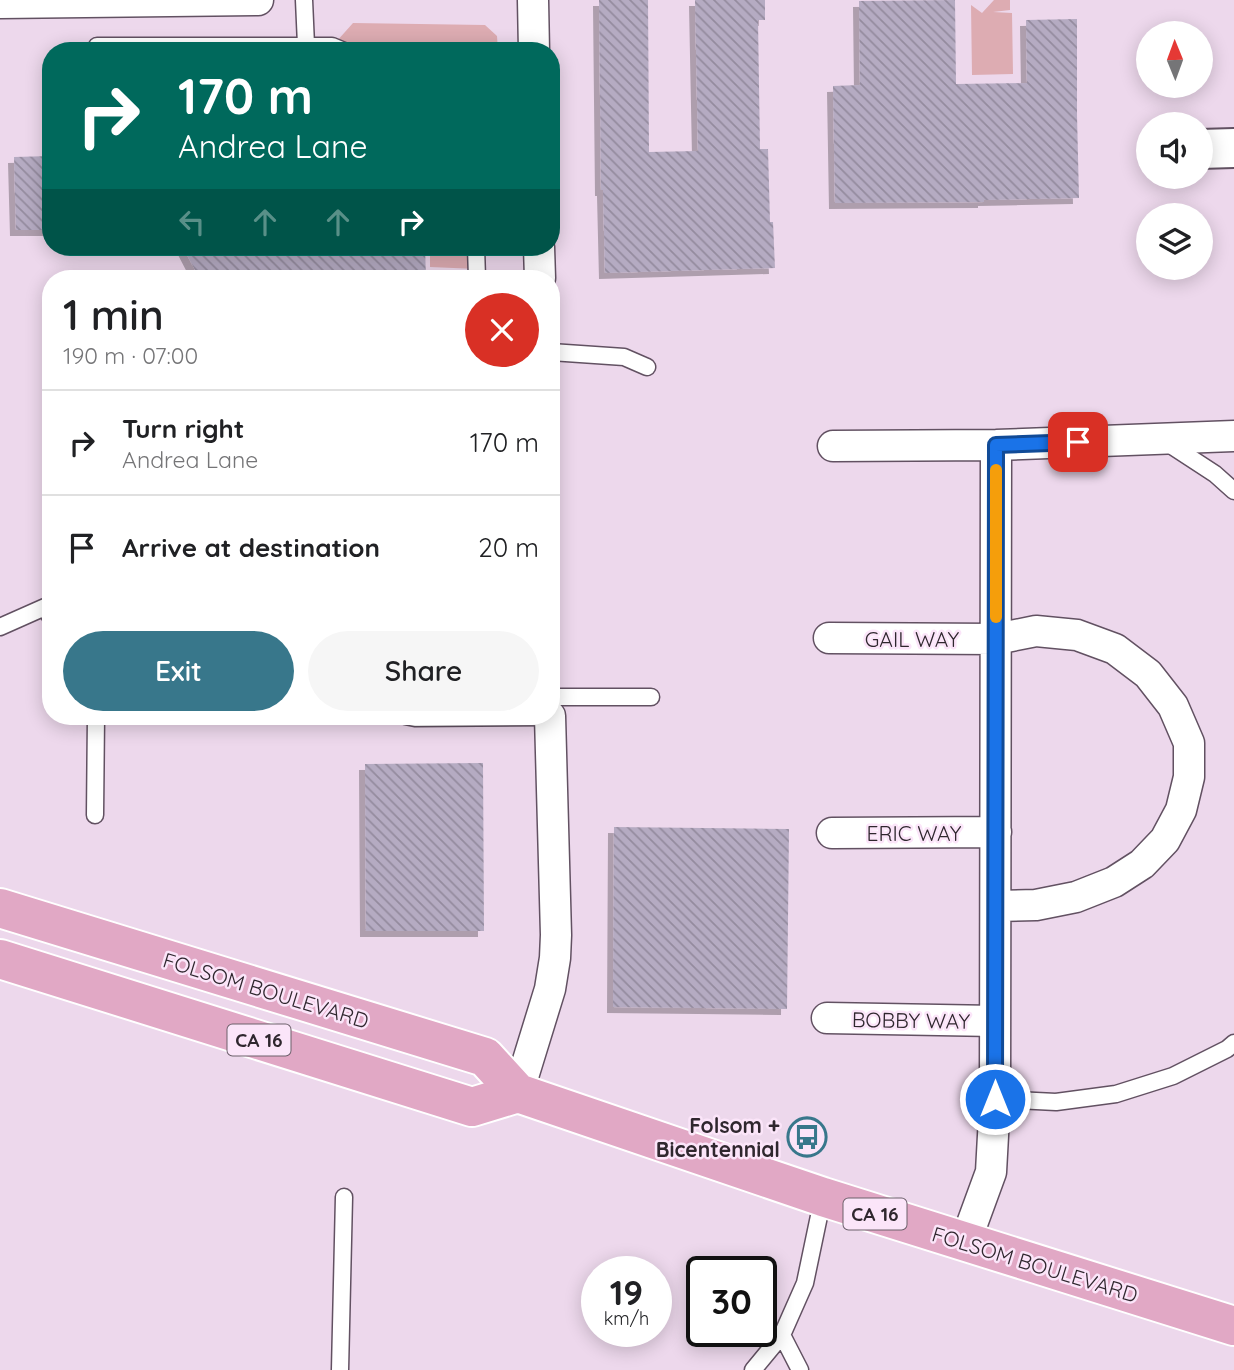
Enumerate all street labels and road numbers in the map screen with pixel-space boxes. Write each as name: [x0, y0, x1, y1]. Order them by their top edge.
street label: GAIL WAY: [865, 626, 960, 652]
street label: ERIC WAY: [867, 820, 962, 846]
street label: FOLSOM BOULEVARD: [160, 946, 372, 1034]
street label: BOBBY WAY: [852, 1006, 971, 1034]
road number: CA 16: [228, 1024, 290, 1056]
road number: CA 16: [844, 1198, 906, 1230]
street label: FOLSOM BOULEVARD: [929, 1220, 1141, 1308]

